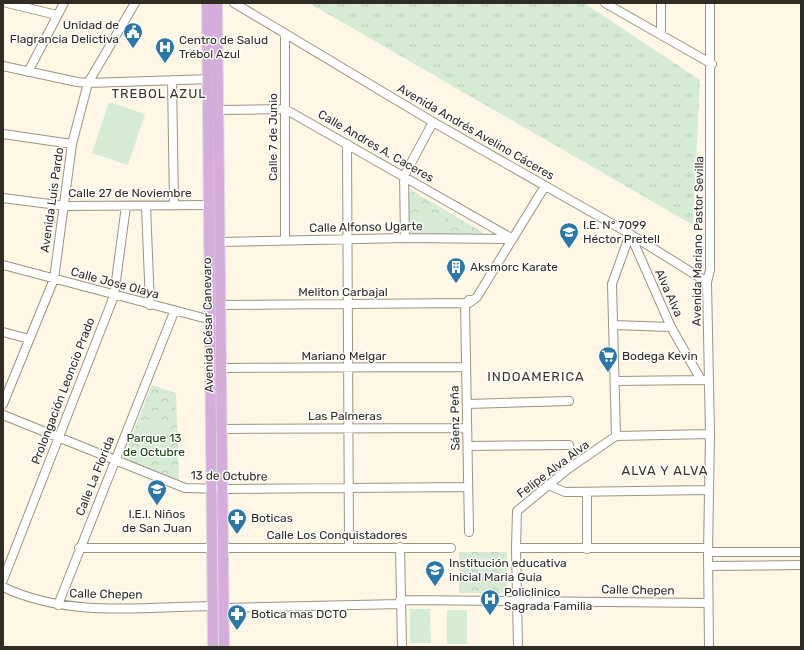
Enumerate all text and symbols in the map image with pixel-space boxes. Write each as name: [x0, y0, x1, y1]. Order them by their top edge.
place label: Unidad de Flagrancia Delictiva: [10, 18, 119, 46]
public building icon: Unidad de Flagrancia Delictiva: [122, 21, 144, 49]
place label: Centro de Salud Trébol Azul: [179, 33, 268, 61]
hospital icon: Centro de Salud Trébol Azul: [154, 36, 176, 64]
street label: Avenida Andrés Avelino Cáceres: [395, 81, 557, 183]
district label: TREBOL AZUL: [111, 86, 207, 101]
street label: Calle 7 de Junio: [266, 93, 280, 181]
street label: Calle Andres A. Caceres: [316, 107, 436, 185]
street label: Avenida Luis Pardo: [38, 146, 66, 254]
street label: Avenida Mariano Pastor Sevilla: [690, 156, 706, 326]
street label: Calle 27 de Noviembre: [68, 186, 192, 200]
place label: I.E. N° 7099 Héctor Pretell: [583, 218, 660, 246]
street label: Calle Alfonso Ugarte: [309, 219, 423, 235]
school or university icon: I.E. N° 7099 Héctor Pretell: [558, 221, 580, 249]
building icon: Aksmorc Karate: [445, 256, 467, 284]
street label: Avenida César Canevaro: [200, 257, 216, 393]
place label: Aksmorc Karate: [470, 260, 558, 274]
street label: Calle Jose Olaya: [69, 264, 161, 302]
street label: Alva Alva: [652, 267, 686, 319]
street label: Meliton Carbajal: [298, 285, 388, 299]
street label: Prolongación Leoncio Prado: [28, 315, 98, 466]
supermarket icon: Bodega Kevin: [597, 345, 619, 373]
street label: Mariano Melgar: [302, 349, 387, 363]
place label: Bodega Kevin: [622, 349, 698, 363]
district label: INDOAMERICA: [487, 369, 585, 384]
street label: Sáenz Peña: [447, 385, 463, 451]
street label: Las Palmeras: [308, 409, 382, 423]
park label: Parque 13 de Octubre: [123, 431, 185, 459]
street label: Calle La Florida: [73, 434, 117, 518]
street label: Felipe Alva Alva: [514, 437, 592, 501]
district label: ALVA Y ALVA: [621, 463, 709, 478]
street label: 13 de Octubre: [190, 468, 268, 484]
school or university icon: I.E.I. Niños de San Juan: [146, 478, 168, 506]
place label: I.E.I. Niños de San Juan: [122, 507, 192, 535]
pharmacy icon: Boticas: [226, 507, 248, 535]
place label: Boticas: [251, 511, 293, 525]
street label: Calle Los Conquistadores: [267, 528, 407, 542]
place label: Institución educativa inicial Maria Guia: [449, 556, 567, 584]
school or university icon: Institución educativa inicial Maria Guia: [424, 559, 446, 587]
street label: Calle Chepen: [601, 582, 675, 598]
place label: Policlinico Sagrada Familia: [504, 585, 592, 613]
street label: Calle Chepen: [69, 586, 143, 602]
hospital icon: Policlinico Sagrada Familia: [479, 588, 501, 616]
pharmacy icon: Botica mas DCTO: [226, 603, 248, 631]
place label: Botica mas DCTO: [251, 607, 347, 621]

